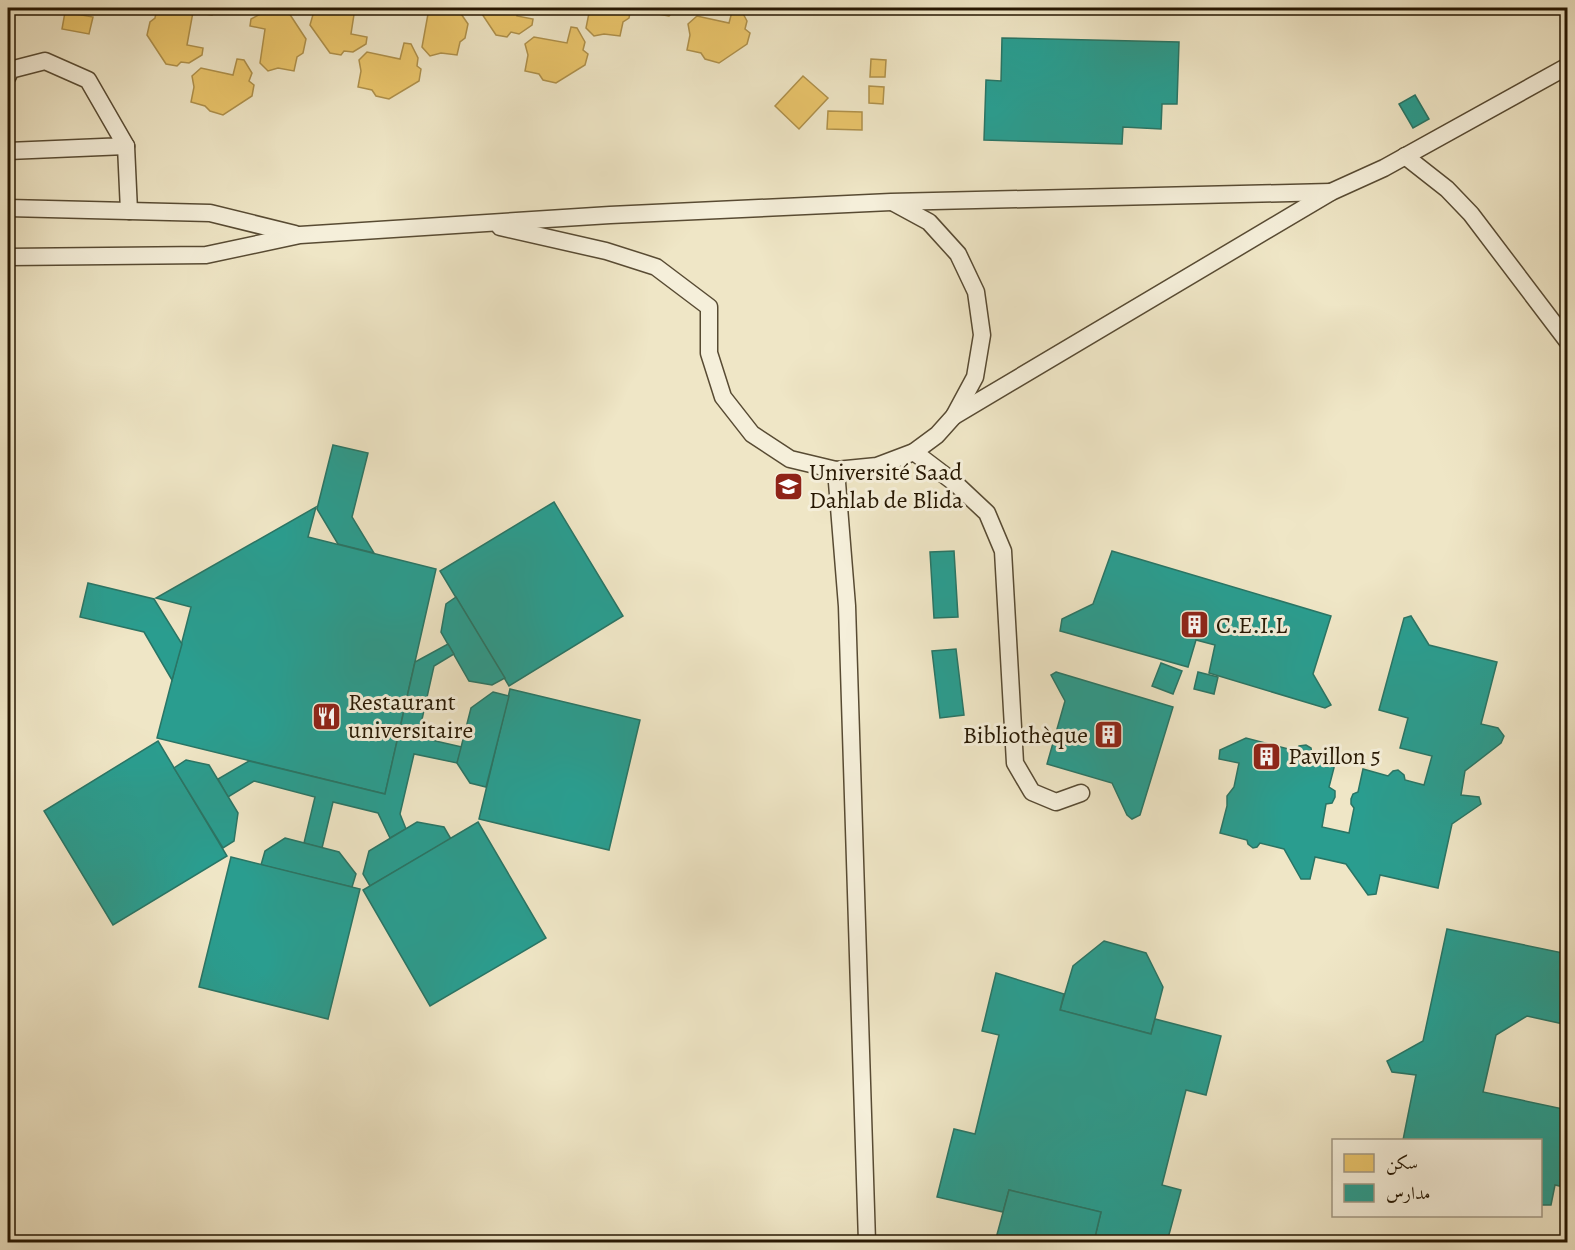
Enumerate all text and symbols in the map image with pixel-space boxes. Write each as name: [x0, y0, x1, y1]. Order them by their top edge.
place label: Université Saad Dahlab de Blida: [809, 456, 964, 516]
school or university icon: Université Saad Dahlab de Blida: [772, 470, 804, 502]
building icon: C.E.I.L: [1179, 609, 1211, 641]
place label: C.E.I.L: [1216, 609, 1288, 641]
place label: Restaurant universitaire: [348, 686, 473, 746]
restaurant icon: Restaurant universitaire: [311, 700, 343, 732]
place label: Bibliothèque: [963, 719, 1088, 751]
building icon: Bibliothèque: [1093, 719, 1125, 751]
building icon: Pavillon 5: [1251, 740, 1283, 772]
place label: Pavillon 5: [1288, 740, 1381, 772]
legend: [1332, 1139, 1542, 1217]
text: سكن: [1386, 1151, 1418, 1175]
text: مدارس: [1386, 1181, 1430, 1205]

